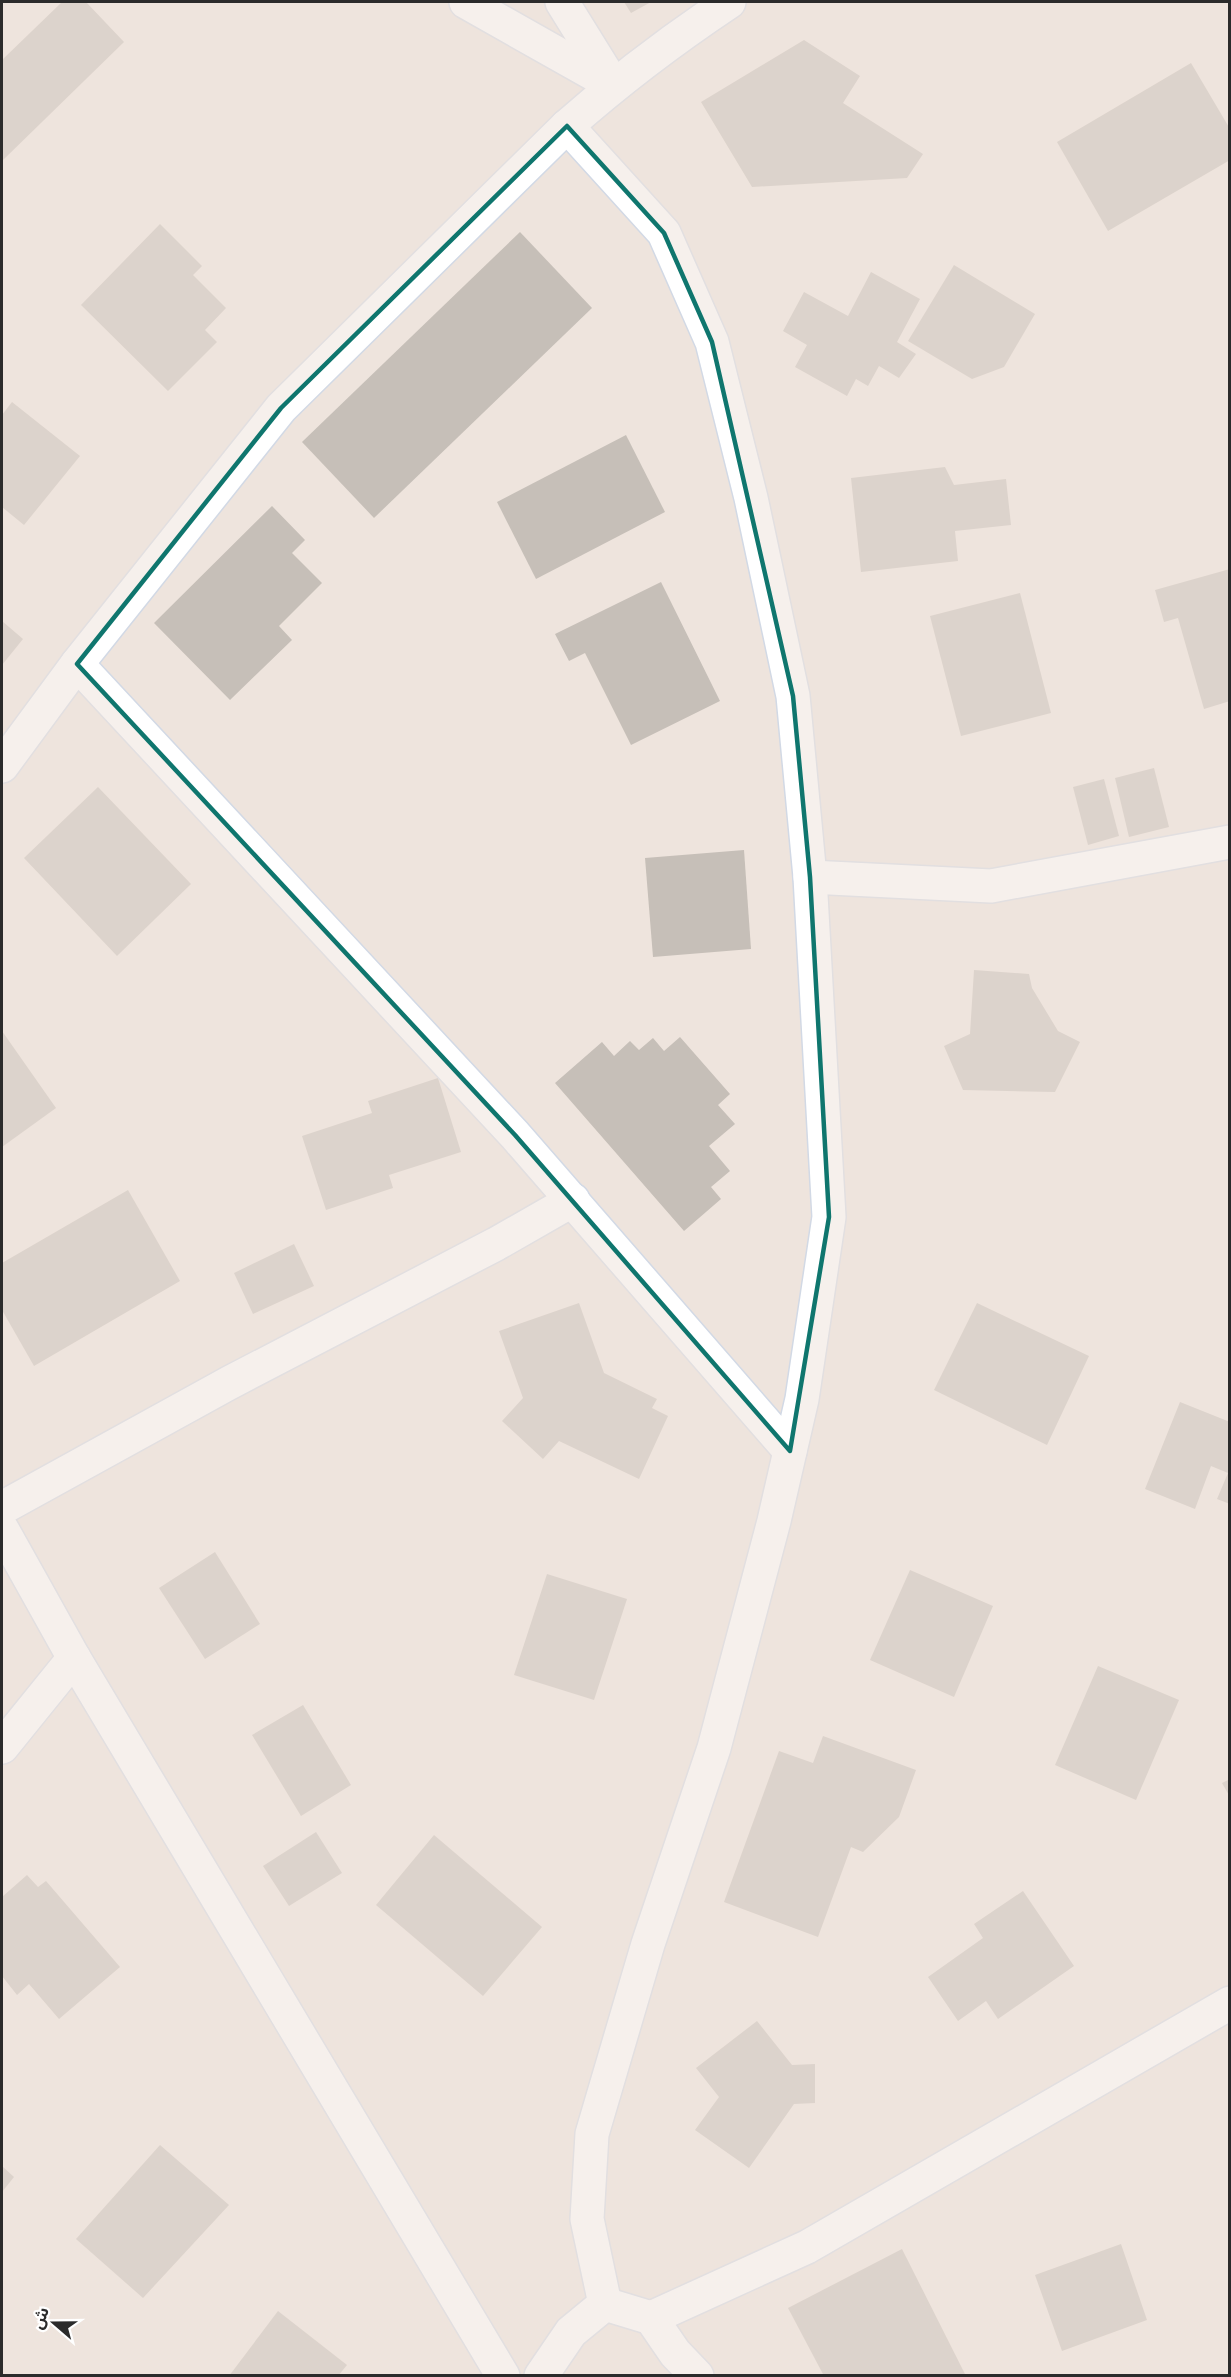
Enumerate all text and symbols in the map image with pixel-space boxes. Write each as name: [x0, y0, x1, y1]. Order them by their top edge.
north arrow: [24, 2293, 84, 2353]
text: ش: [27, 2304, 53, 2332]

